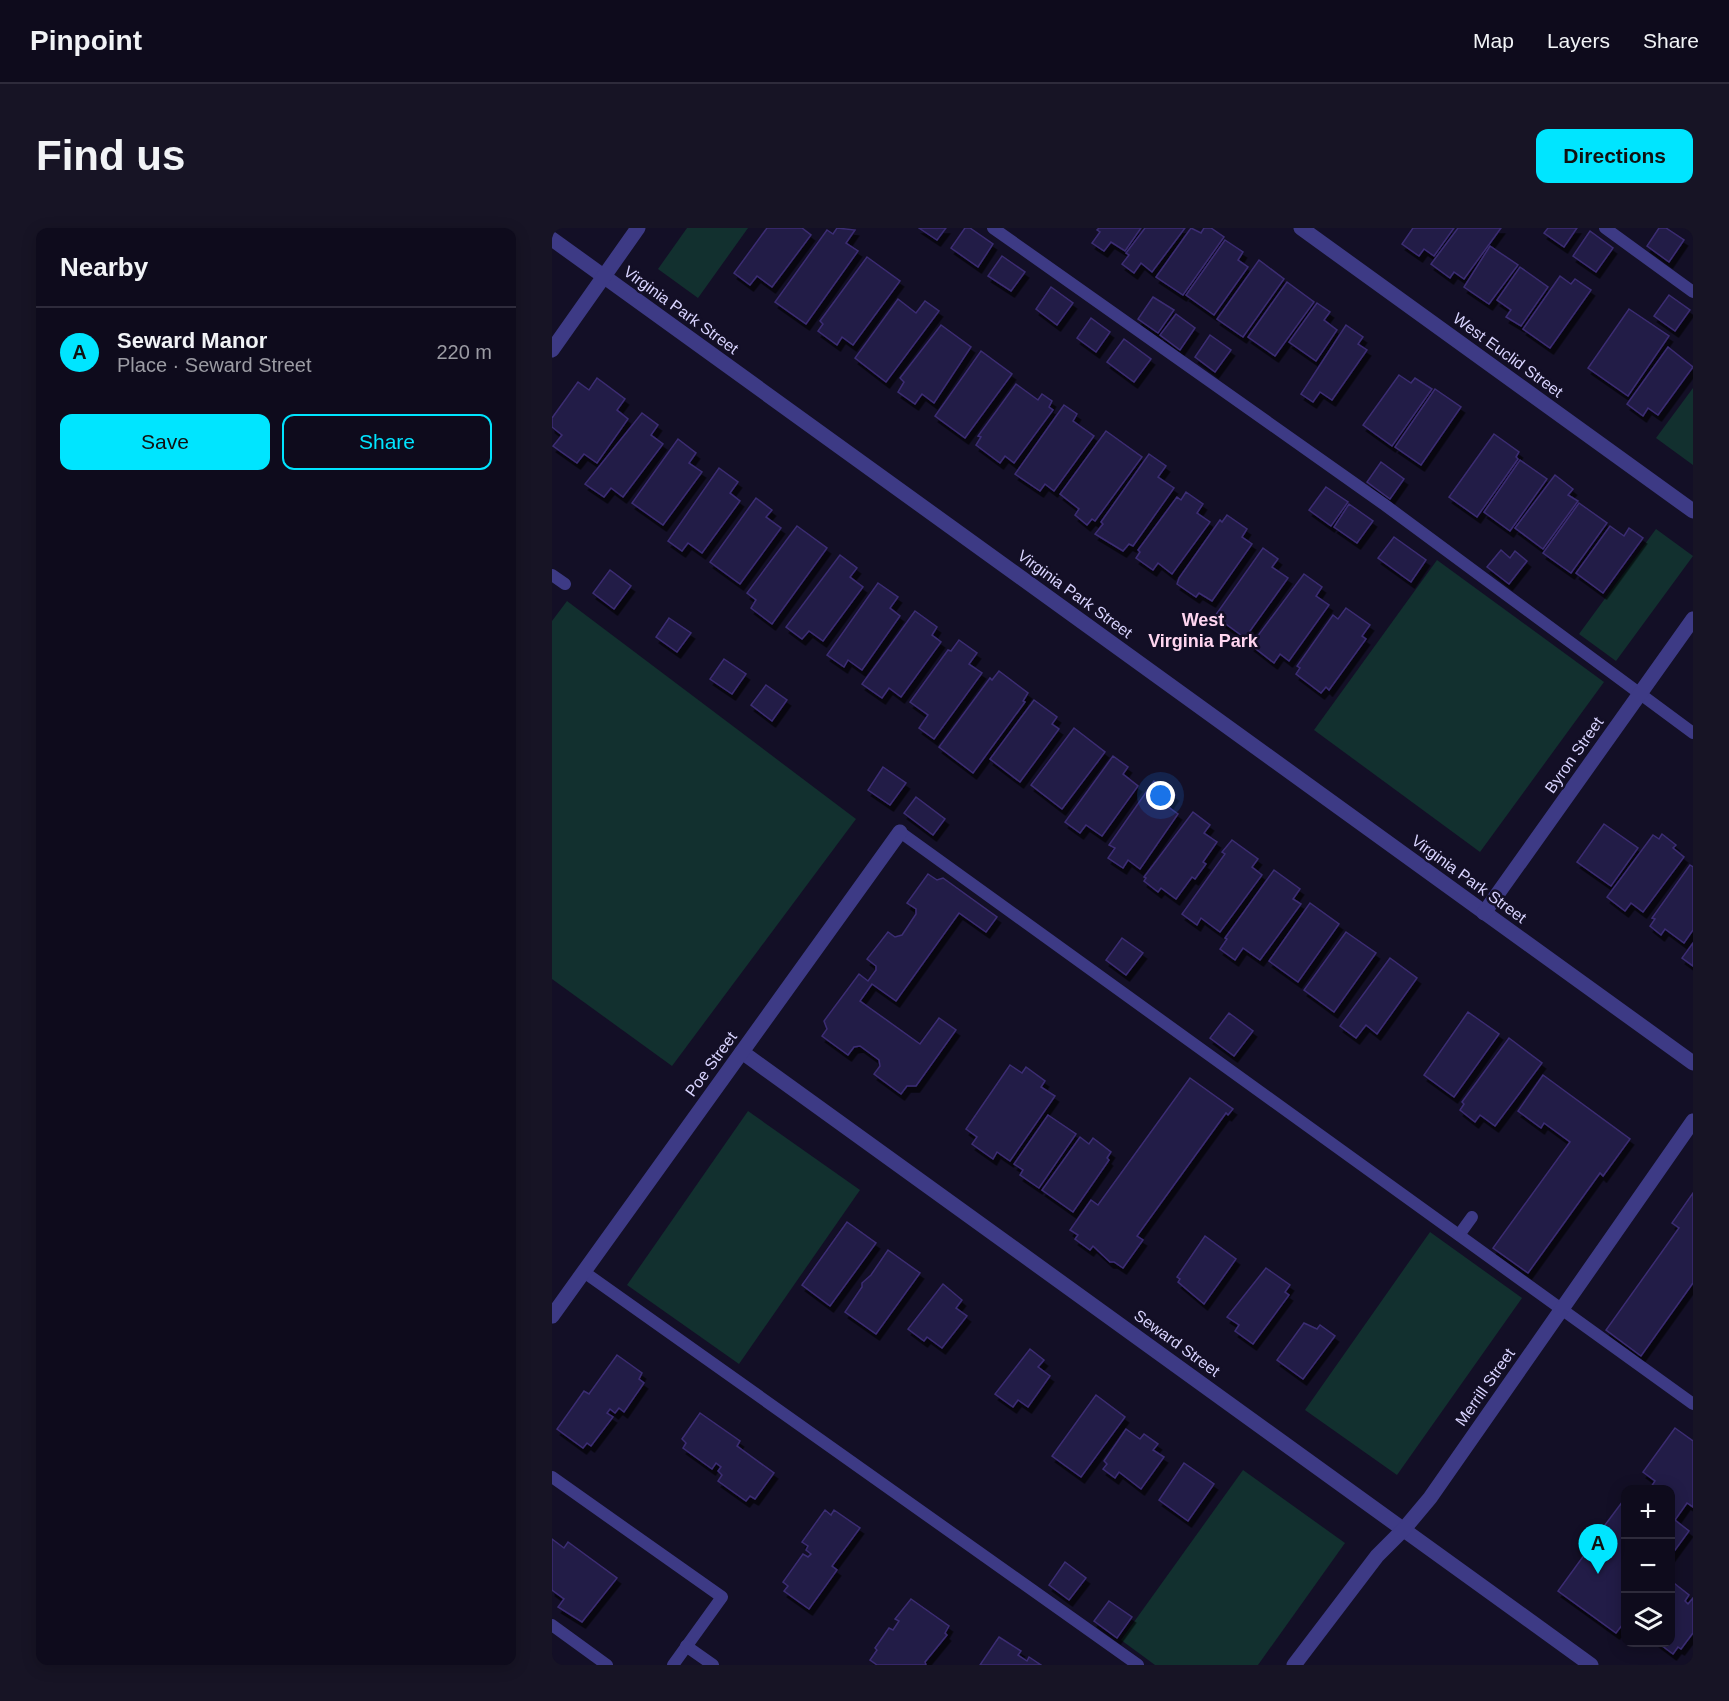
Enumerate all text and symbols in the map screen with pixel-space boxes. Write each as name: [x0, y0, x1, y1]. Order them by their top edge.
text: Pinpoint: [30, 25, 142, 56]
text: Map: [1473, 29, 1514, 52]
text: Layers: [1547, 29, 1610, 52]
text: Share: [1643, 29, 1699, 52]
button: Directions: [1536, 129, 1693, 183]
text: Find us: [36, 132, 185, 179]
text: Nearby: [60, 252, 148, 282]
street label: Virginia Park Street: [620, 263, 742, 358]
street label: West Euclid Street: [1450, 310, 1567, 401]
text: Seward Manor: [117, 328, 267, 353]
text: A: [72, 341, 87, 363]
text: 220 m: [436, 341, 492, 363]
text: Place · Seward Street: [117, 354, 312, 376]
button: Save: [60, 414, 270, 470]
button: Share: [282, 414, 492, 470]
street label: Virginia Park Street: [1014, 547, 1136, 642]
district label: West Virginia Park: [1148, 610, 1259, 651]
street label: Byron Street: [1542, 713, 1607, 796]
your location: [1146, 781, 1175, 810]
street label: Virginia Park Street: [1408, 832, 1530, 927]
street label: Poe Street: [682, 1028, 740, 1100]
street label: Seward Street: [1131, 1306, 1223, 1380]
street label: Merrill Street: [1452, 1345, 1518, 1429]
map controls: [1621, 1485, 1675, 1647]
button: +: [1621, 1485, 1675, 1539]
pin: A: [1578, 1524, 1618, 1574]
button: −: [1621, 1539, 1675, 1593]
button: layers: [1621, 1593, 1675, 1647]

